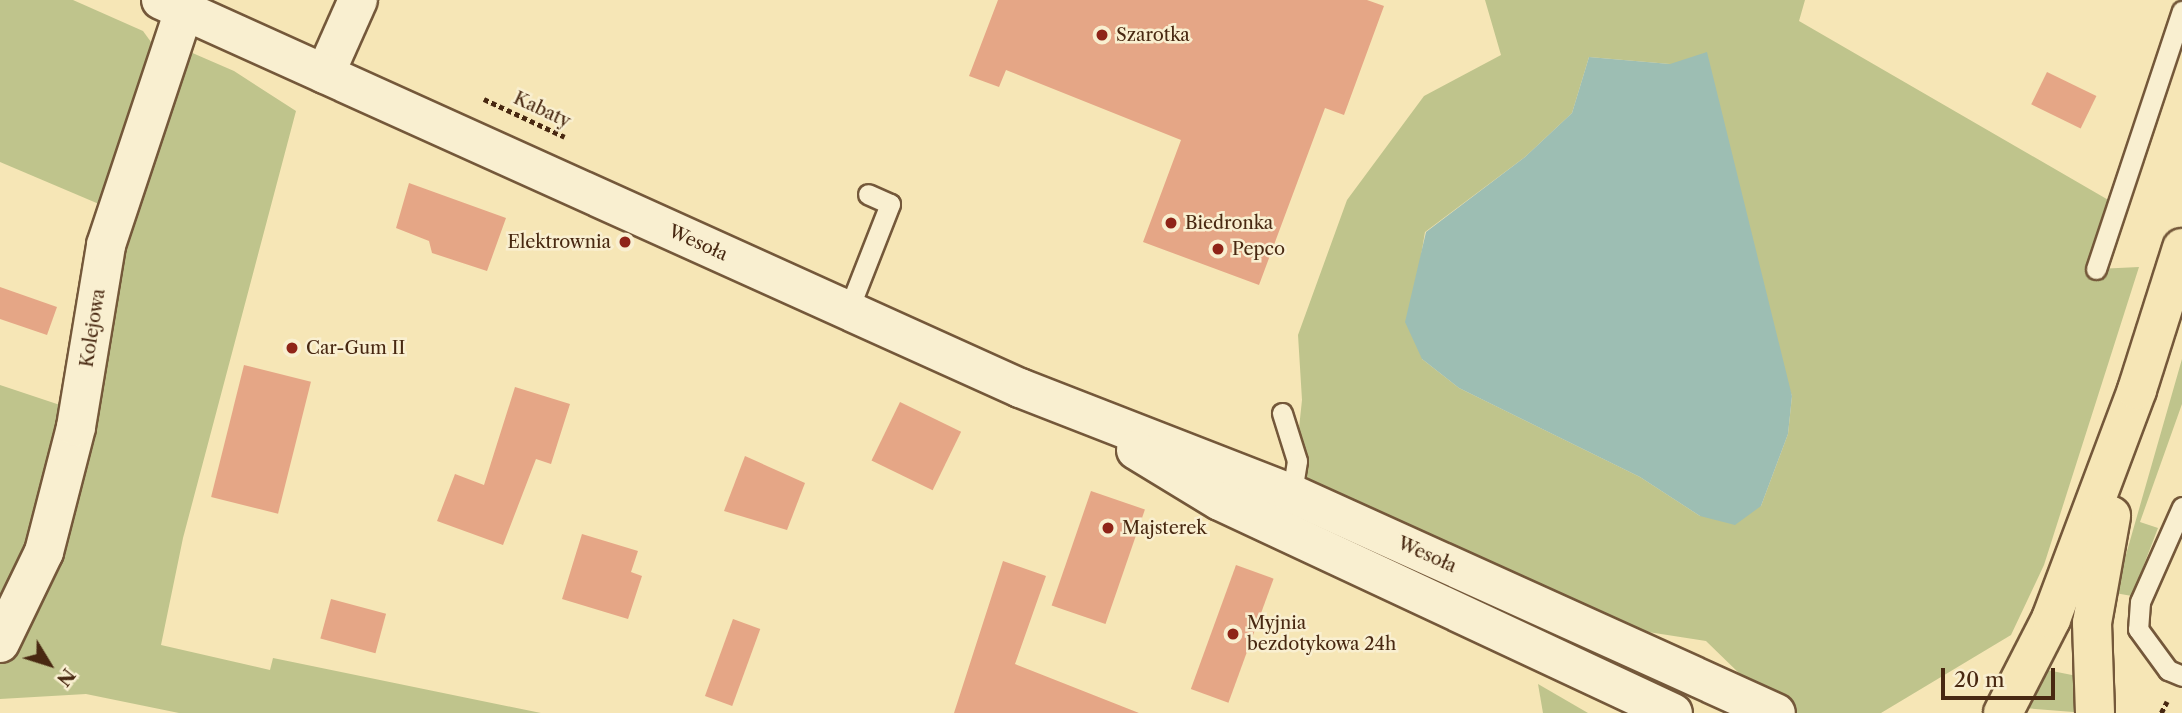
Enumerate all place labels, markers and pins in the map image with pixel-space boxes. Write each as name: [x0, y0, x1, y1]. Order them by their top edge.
place label: Szarotka: [1116, 24, 1190, 46]
marker: Szarotka: [1094, 27, 1110, 43]
place label: Biedronka: [1185, 212, 1273, 234]
marker: Biedronka: [1163, 215, 1179, 231]
place label: Elektrownia: [507, 231, 611, 253]
marker: Elektrownia: [617, 234, 633, 250]
place label: Pepco: [1232, 238, 1285, 260]
marker: Pepco: [1210, 241, 1226, 257]
place label: Car-Gum II: [306, 337, 405, 359]
marker: Car-Gum II: [284, 340, 300, 356]
place label: Majsterek: [1122, 517, 1207, 539]
marker: Majsterek: [1100, 520, 1116, 536]
place label: Myjnia bezdotykowa 24h: [1247, 613, 1396, 656]
marker: Myjnia bezdotykowa 24h: [1225, 626, 1241, 642]

